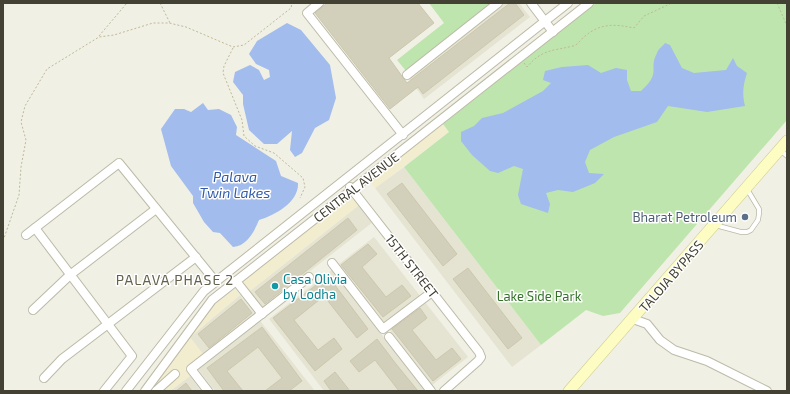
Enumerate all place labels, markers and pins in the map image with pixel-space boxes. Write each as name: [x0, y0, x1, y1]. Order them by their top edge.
place label: Bharat Petroleum: [632, 209, 737, 225]
marker: Bharat Petroleum: [740, 212, 750, 222]
place label: Casa Olivia by Lodha: [283, 271, 347, 302]
marker: Casa Olivia by Lodha: [270, 281, 280, 291]

